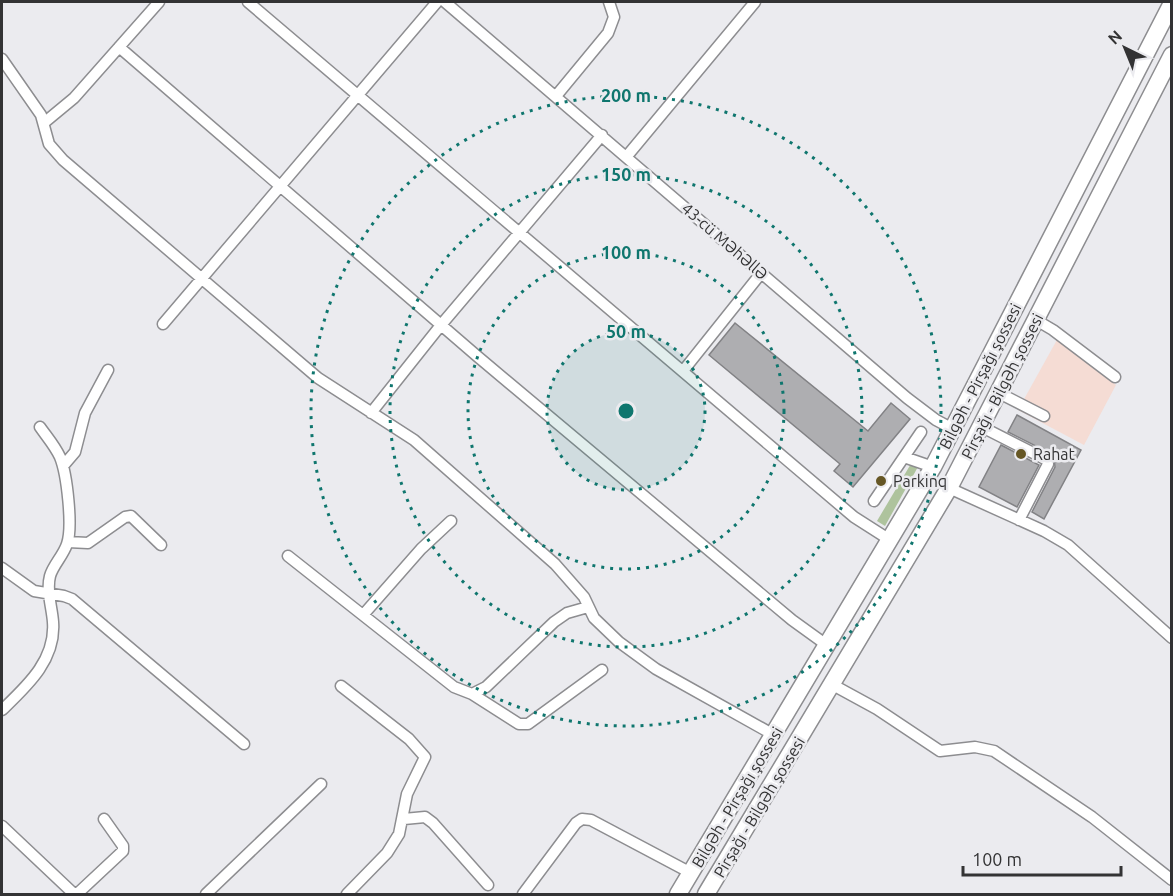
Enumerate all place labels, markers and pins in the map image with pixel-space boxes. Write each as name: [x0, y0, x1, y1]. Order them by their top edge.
centre of rings: [616, 401, 636, 421]
place label: Rahat: [1033, 445, 1076, 463]
marker: Rahat: [1014, 447, 1028, 461]
place label: Parkinq: [893, 472, 947, 490]
marker: Parkinq: [874, 474, 888, 488]

